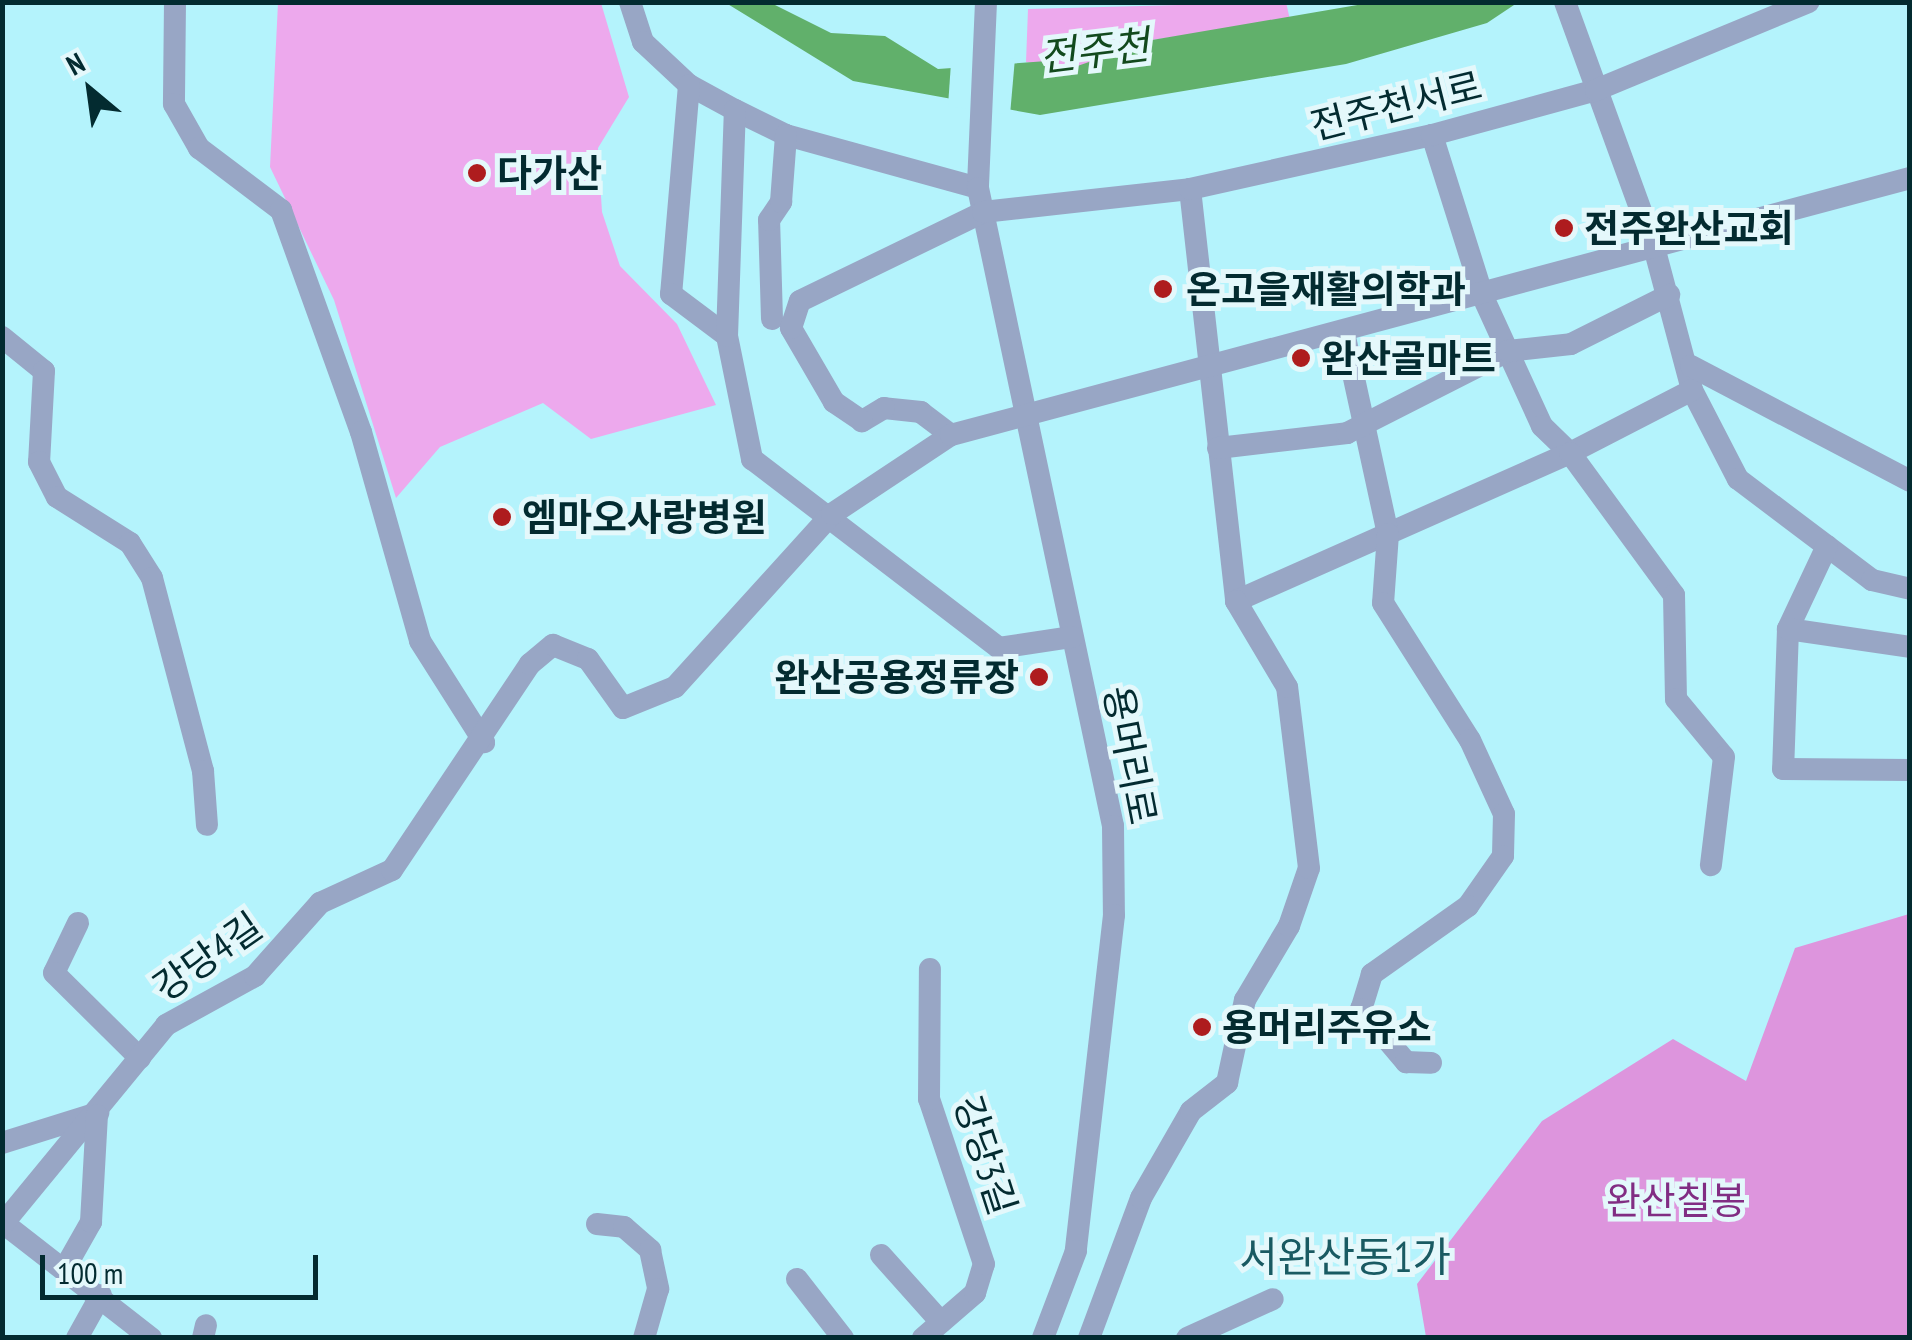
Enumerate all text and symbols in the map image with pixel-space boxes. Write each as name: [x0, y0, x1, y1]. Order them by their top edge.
water label: 전주천: [1036, 19, 1152, 81]
north arrow: [40, 40, 140, 140]
text: N: [60, 43, 91, 83]
street label: 전주천서로: [1306, 62, 1486, 148]
place label: 다가산: [497, 150, 602, 196]
marker: 다가산: [466, 162, 488, 184]
place label: 전주완산교회: [1584, 205, 1794, 251]
marker: 전주완산교회: [1553, 217, 1575, 239]
place label: 온고을재활의학과: [1186, 266, 1466, 312]
marker: 온고을재활의학과: [1150, 276, 1176, 302]
place label: 완산골마트: [1321, 335, 1496, 381]
marker: 완산골마트: [1290, 347, 1312, 369]
place label: 엠마오사랑병원: [522, 494, 767, 540]
marker: 엠마오사랑병원: [491, 506, 513, 528]
place label: 완산공용정류장: [774, 654, 1019, 700]
marker: 완산공용정류장: [1028, 666, 1050, 688]
street label: 용머리로: [1095, 682, 1167, 828]
street label: 강당4길: [144, 902, 270, 1010]
place label: 용머리주유소: [1222, 1004, 1432, 1050]
marker: 용머리주유소: [1191, 1016, 1213, 1038]
street label: 강당3길: [945, 1090, 1027, 1220]
park label: 완산칠봉: [1606, 1177, 1746, 1223]
district label: 서완산동1가: [1239, 1232, 1451, 1282]
scale bar: [45, 1235, 322, 1297]
text: 100 m: [57, 1253, 123, 1292]

